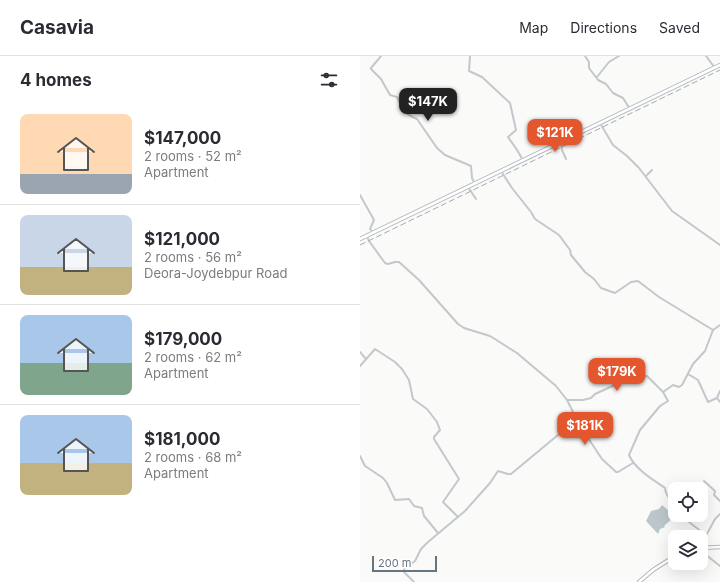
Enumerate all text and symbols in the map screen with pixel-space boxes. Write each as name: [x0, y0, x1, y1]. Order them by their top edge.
text: Casavia: [20, 16, 94, 39]
text: Map: [519, 19, 548, 36]
text: Directions: [570, 19, 637, 36]
text: Saved: [659, 19, 700, 36]
icon: filters: [318, 69, 340, 91]
text: 4 homes: [20, 70, 92, 90]
pin: $147K: [400, 88, 456, 122]
text: $147K: [408, 93, 448, 109]
pin: $121K: [527, 119, 583, 153]
text: $121K: [536, 124, 574, 140]
text: $147,000: [144, 128, 221, 148]
icon: home: [52, 130, 100, 178]
text: 2 rooms · 52 m²: [144, 148, 242, 164]
text: Apartment: [144, 164, 209, 180]
text: $121,000: [144, 229, 220, 249]
icon: home: [52, 231, 100, 279]
text: 2 rooms · 56 m²: [144, 249, 242, 265]
text: Deora-Joydebpur Road: [144, 265, 287, 281]
text: $179,000: [144, 329, 222, 349]
icon: home: [52, 331, 100, 379]
text: 2 rooms · 62 m²: [144, 349, 242, 365]
pin: $179K: [589, 358, 645, 392]
text: $179K: [597, 363, 637, 379]
text: Apartment: [144, 365, 209, 381]
pin: $181K: [557, 412, 613, 446]
text: $181K: [566, 417, 604, 433]
text: $181,000: [144, 429, 220, 449]
icon: home: [52, 431, 100, 479]
text: 2 rooms · 68 m²: [144, 449, 242, 465]
text: Apartment: [144, 465, 209, 481]
map controls: [668, 482, 708, 570]
button: locate: [668, 482, 708, 522]
button: layers: [668, 530, 708, 570]
scale bar: [372, 554, 437, 573]
text: 200 m: [378, 556, 411, 570]

